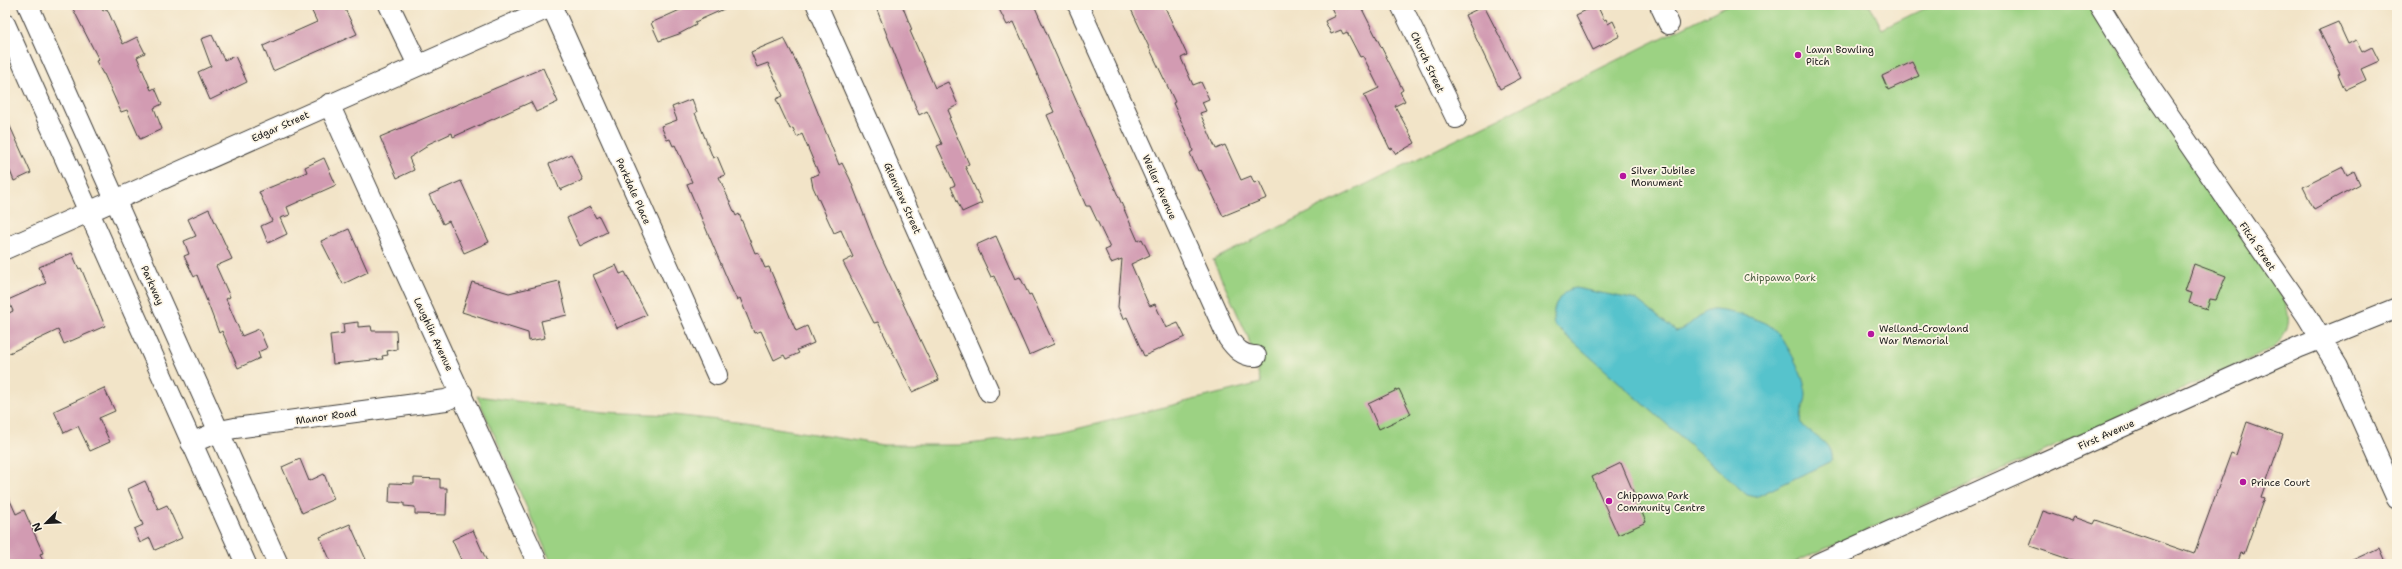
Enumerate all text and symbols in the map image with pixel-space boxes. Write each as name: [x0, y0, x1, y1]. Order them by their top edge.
street label: Church Street: [1408, 30, 1447, 95]
place label: Lawn Bowling Pitch: [1806, 43, 1874, 68]
marker: Lawn Bowling Pitch: [1793, 50, 1803, 60]
street label: Edgar Street: [249, 108, 311, 145]
street label: Weller Avenue: [1139, 153, 1180, 222]
street label: Parkdale Place: [613, 156, 654, 227]
street label: Glenview Street: [881, 160, 924, 236]
place label: Silver Jubilee Monument: [1631, 164, 1696, 189]
marker: Silver Jubilee Monument: [1618, 171, 1628, 181]
street label: Fitch Street: [2236, 219, 2279, 273]
street label: Parkway: [138, 264, 167, 307]
park label: Chippawa Park: [1744, 271, 1816, 284]
street label: Laughlin Avenue: [411, 295, 456, 373]
place label: Welland-Crowland War Memorial: [1879, 322, 1969, 347]
marker: Welland-Crowland War Memorial: [1866, 329, 1876, 339]
street label: Manor Road: [295, 406, 358, 427]
street label: First Avenue: [2076, 416, 2137, 453]
place label: Prince Court: [2251, 476, 2310, 489]
marker: Prince Court: [2238, 477, 2248, 487]
place label: Chippawa Park Community Centre: [1617, 489, 1706, 514]
marker: Chippawa Park Community Centre: [1604, 496, 1614, 506]
north arrow: [26, 503, 66, 543]
text: N: [29, 520, 46, 534]

